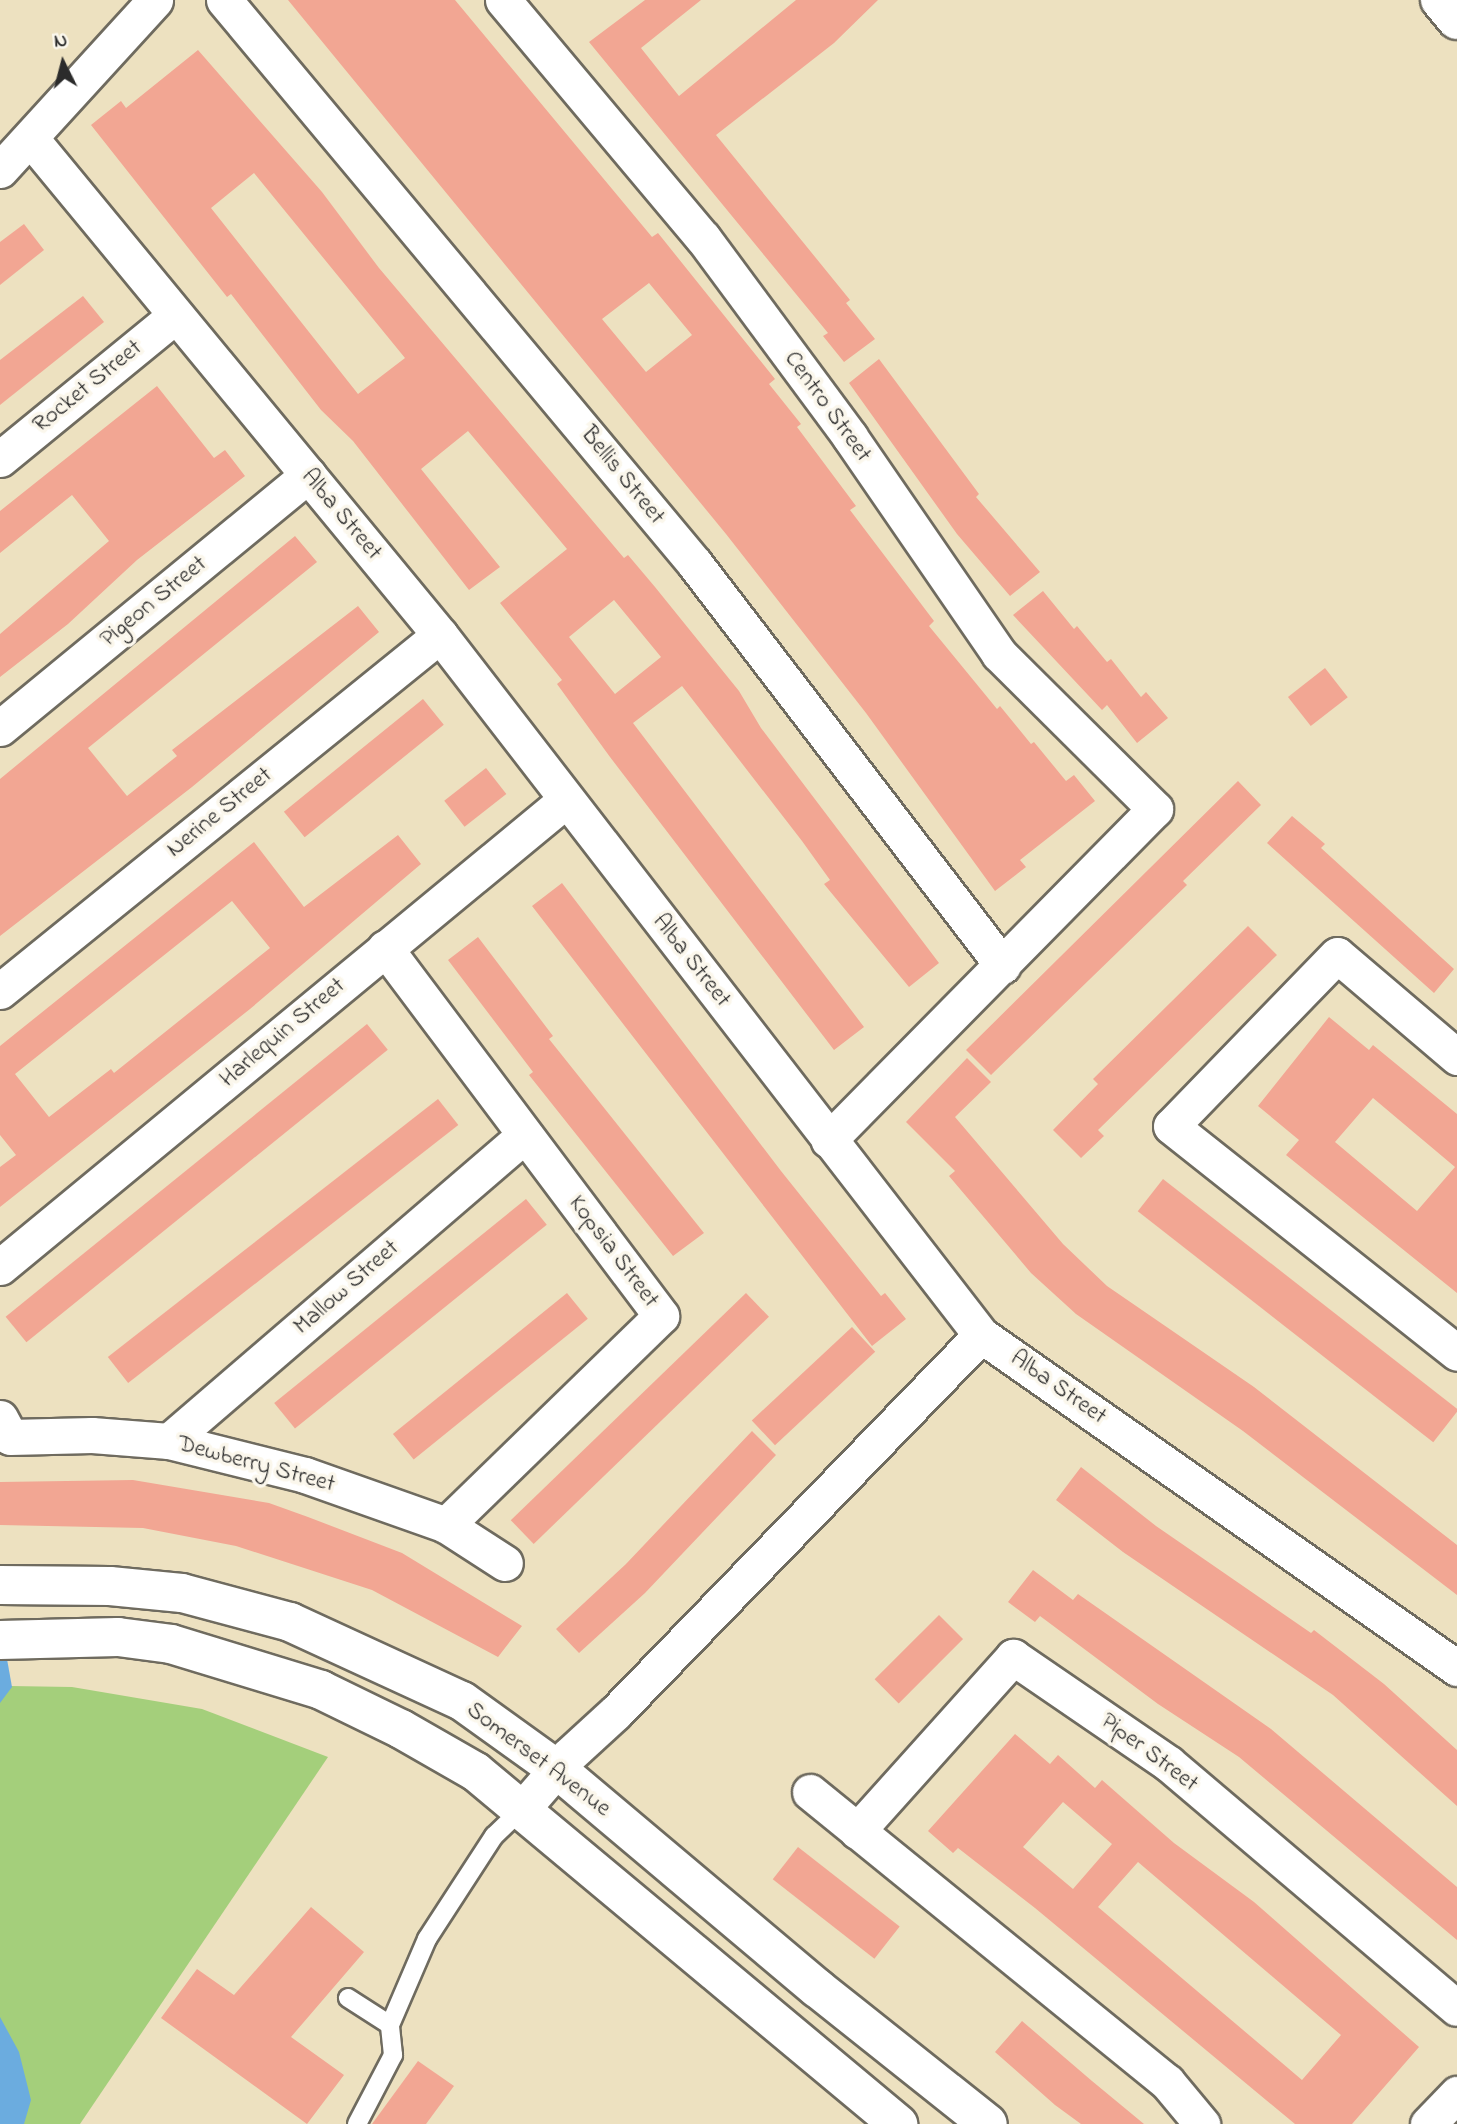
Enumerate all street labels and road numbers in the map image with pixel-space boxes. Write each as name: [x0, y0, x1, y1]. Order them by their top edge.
street label: Rocket Street: [28, 334, 148, 440]
street label: Centro Street: [777, 346, 877, 468]
street label: Bellis Street: [574, 421, 670, 531]
street label: Alba Street: [294, 463, 388, 567]
street label: Pigeon Street: [95, 550, 213, 654]
street label: Nerine Street: [161, 762, 279, 864]
street label: Alba Street: [646, 908, 736, 1014]
street label: Harlequin Street: [214, 972, 352, 1094]
street label: Kopsia Street: [561, 1190, 665, 1314]
street label: Mallow Street: [288, 1234, 406, 1342]
street label: Alba Street: [1004, 1344, 1112, 1432]
street label: Dewberry Street: [174, 1430, 338, 1500]
street label: Somerset Avenue: [460, 1696, 616, 1824]
street label: Piper Street: [1095, 1707, 1203, 1799]

